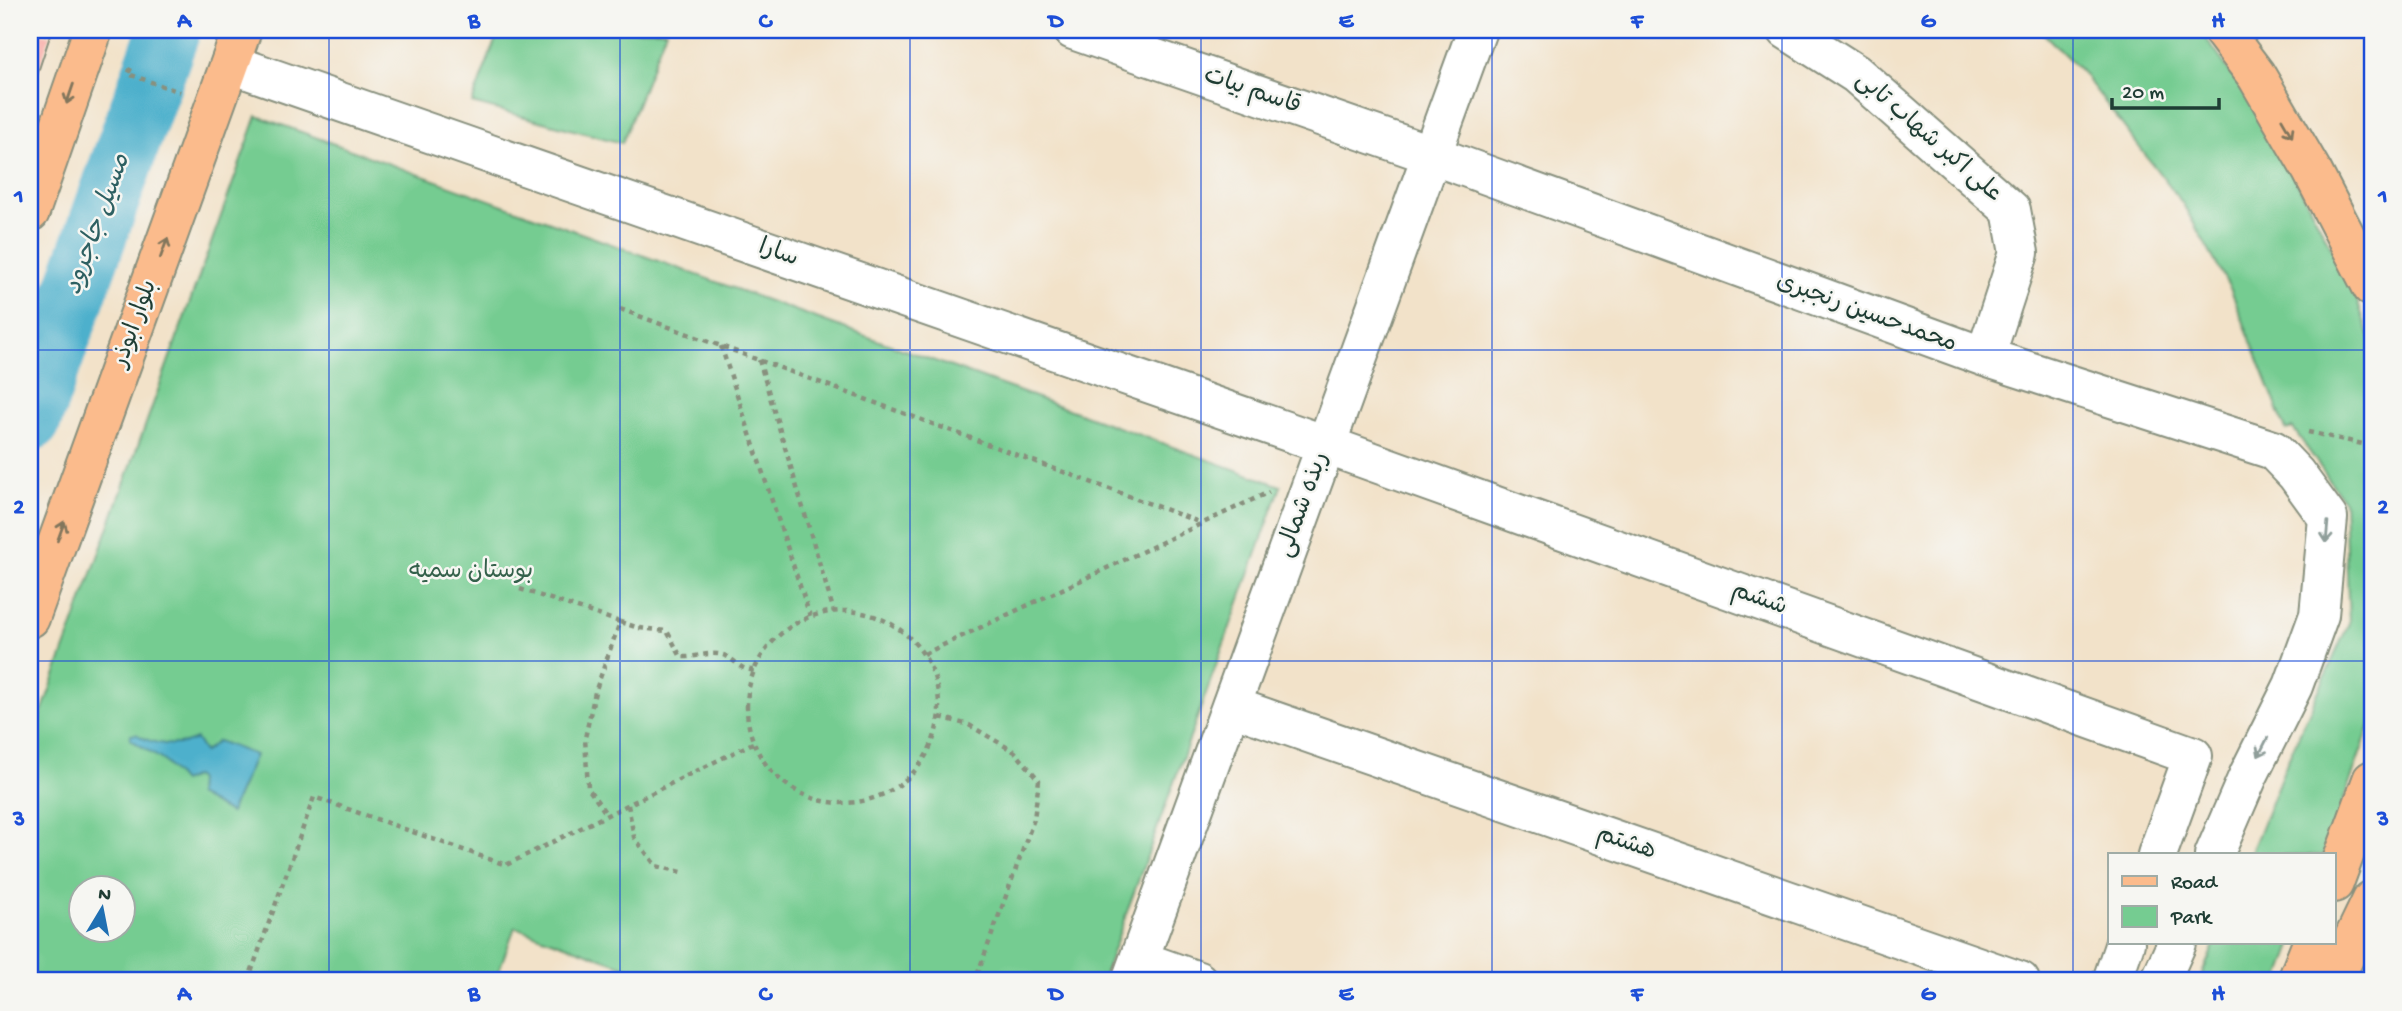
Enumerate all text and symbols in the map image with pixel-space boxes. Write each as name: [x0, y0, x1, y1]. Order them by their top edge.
text: A: [176, 9, 192, 36]
text: B: [467, 9, 481, 36]
text: C: [759, 9, 774, 36]
text: D: [1047, 9, 1065, 36]
text: E: [1339, 9, 1355, 36]
text: F: [1630, 9, 1645, 36]
text: G: [1921, 9, 1937, 36]
text: H: [2211, 9, 2225, 36]
street label: قاسم بیات: [1200, 62, 1304, 122]
street label: علی اکبر شهاب تابی: [1849, 66, 2007, 210]
scale bar: [2112, 66, 2218, 110]
text: 20 m: [2122, 82, 2164, 107]
one-way arrow: [63, 83, 76, 105]
one-way arrow: [2280, 117, 2294, 137]
water label: مسیل جاجرود: [58, 149, 139, 300]
text: 1: [13, 184, 24, 211]
text: 1: [2377, 184, 2388, 211]
street label: سارا: [754, 234, 802, 274]
one-way arrow: [159, 237, 171, 259]
street label: محمدحسین رنجبری: [1772, 268, 1960, 360]
street label: بلوار ابوذر: [106, 276, 165, 373]
street label: ربذه شمالی: [1272, 448, 1336, 562]
text: 2: [13, 495, 25, 522]
text: 2: [2377, 495, 2389, 522]
one-way arrow: [56, 520, 69, 542]
one-way arrow: [2320, 520, 2333, 543]
park label: بوستان سمیه: [409, 558, 533, 587]
street label: ششم: [1727, 577, 1791, 623]
one-way arrow: [2255, 736, 2269, 757]
text: 3: [12, 807, 25, 834]
text: 3: [2376, 807, 2389, 834]
street label: هشتم: [1593, 820, 1659, 868]
legend: [2108, 853, 2336, 944]
text: Road: [2171, 872, 2219, 897]
north arrow: [66, 874, 136, 944]
text: N: [96, 883, 112, 908]
text: Park: [2170, 907, 2214, 932]
text: A: [176, 982, 192, 1009]
text: B: [467, 982, 481, 1009]
text: C: [759, 982, 774, 1009]
text: D: [1047, 982, 1065, 1009]
text: E: [1339, 982, 1355, 1009]
text: F: [1630, 982, 1645, 1009]
text: G: [1921, 982, 1937, 1009]
text: H: [2211, 982, 2225, 1009]

